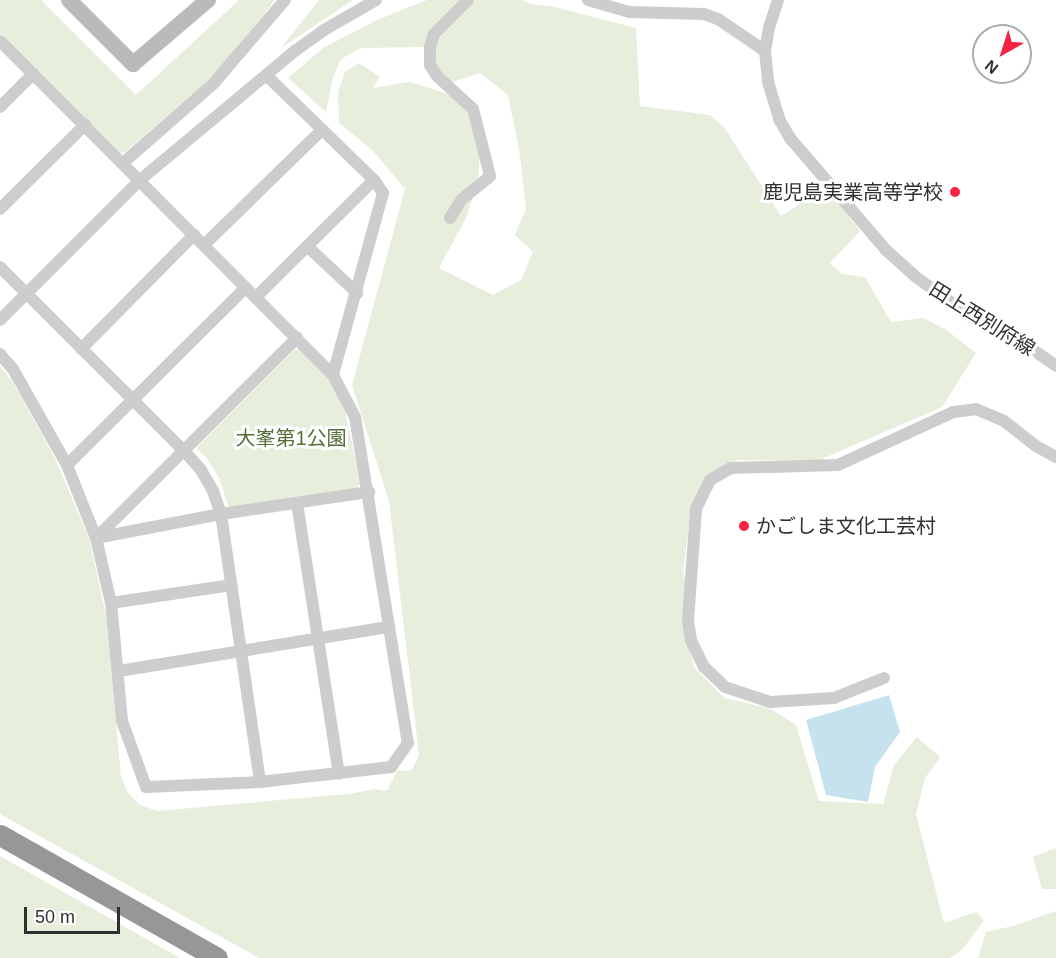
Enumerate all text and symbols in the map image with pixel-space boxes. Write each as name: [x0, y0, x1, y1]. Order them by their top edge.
north arrow: [972, 24, 1032, 84]
text: N: [982, 57, 1001, 77]
place label: 鹿児島実業高等学校: [763, 180, 943, 204]
marker: 鹿児島実業高等学校: [948, 185, 962, 199]
street label: 田上西別府線: [925, 277, 1039, 361]
park label: 大峯第1公園: [235, 426, 347, 450]
place label: かごしま文化工芸村: [756, 514, 936, 538]
marker: かごしま文化工芸村: [737, 519, 751, 533]
scale bar: [27, 895, 123, 933]
text: 50 m: [35, 907, 75, 927]

